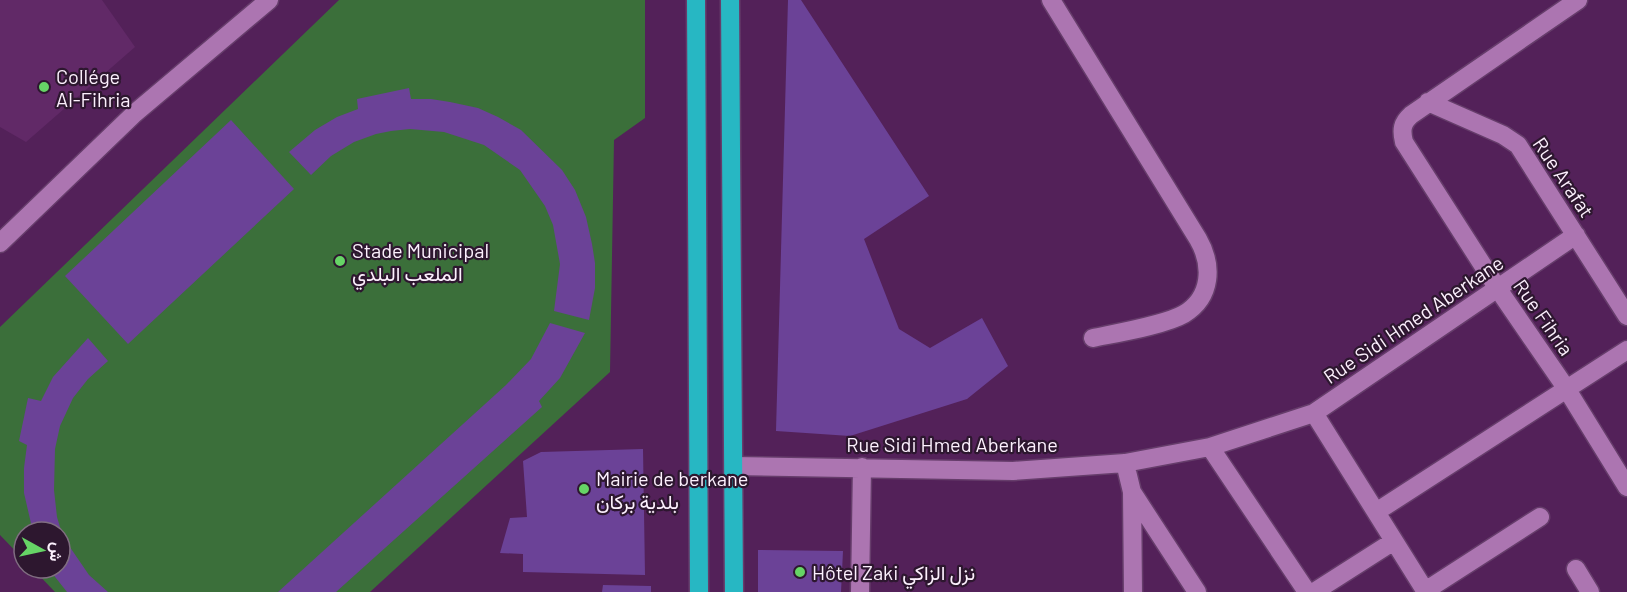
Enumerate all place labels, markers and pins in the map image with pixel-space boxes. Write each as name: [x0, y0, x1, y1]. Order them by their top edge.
place label: Collége Al-Fihria: [56, 64, 130, 111]
marker: Collége Al-Fihria: [37, 80, 51, 94]
place label: Stade Municipal الملعب البلدي: [352, 238, 489, 291]
marker: Stade Municipal الملعب البلدي: [333, 254, 347, 268]
place label: Mairie de berkane بلدية بركان: [596, 466, 748, 515]
marker: Mairie de berkane بلدية بركان: [577, 482, 591, 496]
place label: Hôtel Zaki نزل الزاكي: [812, 560, 975, 590]
marker: Hôtel Zaki نزل الزاكي: [793, 565, 807, 579]

